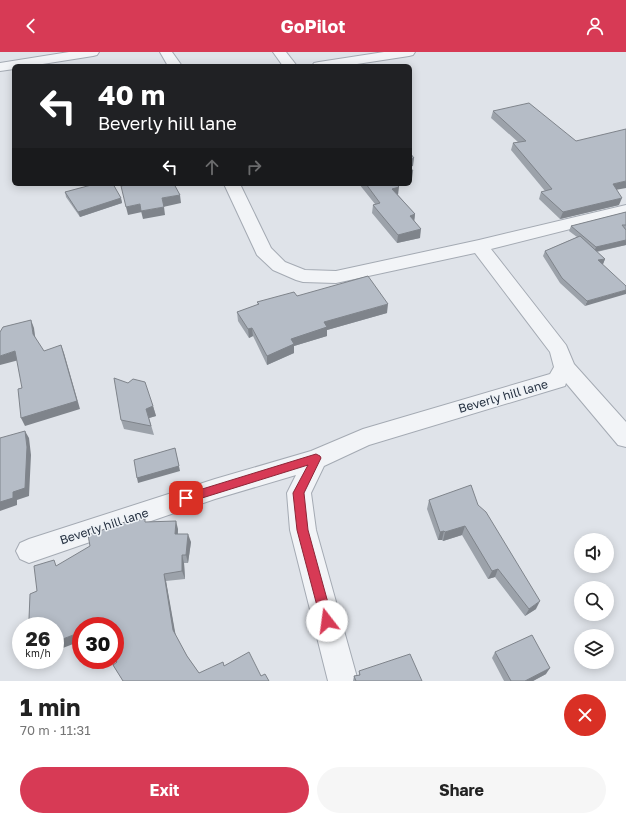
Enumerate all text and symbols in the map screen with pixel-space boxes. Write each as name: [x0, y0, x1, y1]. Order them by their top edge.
icon: back: [20, 15, 42, 37]
text: GoPilot: [281, 15, 345, 37]
icon: person: [584, 15, 606, 37]
text: 40 m: [98, 78, 165, 111]
icon: left: [32, 80, 84, 132]
text: Beverly hill lane: [98, 112, 237, 134]
icon: left: [159, 156, 181, 178]
icon: ahead: [201, 156, 223, 178]
icon: right: [243, 156, 265, 178]
street label: Beverly hill lane: [457, 376, 550, 416]
pin: [169, 481, 203, 515]
icon: arrive: [175, 487, 197, 509]
street label: Beverly hill lane: [58, 505, 150, 547]
map controls: [574, 533, 614, 669]
button: sound: [574, 533, 614, 573]
button: search: [574, 581, 614, 621]
position arrow: [306, 600, 348, 642]
speed limit sign: 30: [72, 617, 124, 669]
text: 26: [26, 626, 50, 650]
button: layers: [574, 629, 614, 669]
text: km/h: [25, 647, 51, 659]
text: 1 min: [20, 692, 80, 721]
button: close: [564, 694, 606, 736]
text: 70 m · 11:31: [20, 722, 91, 738]
button: Exit: [20, 767, 309, 813]
button: Share: [317, 767, 606, 813]

